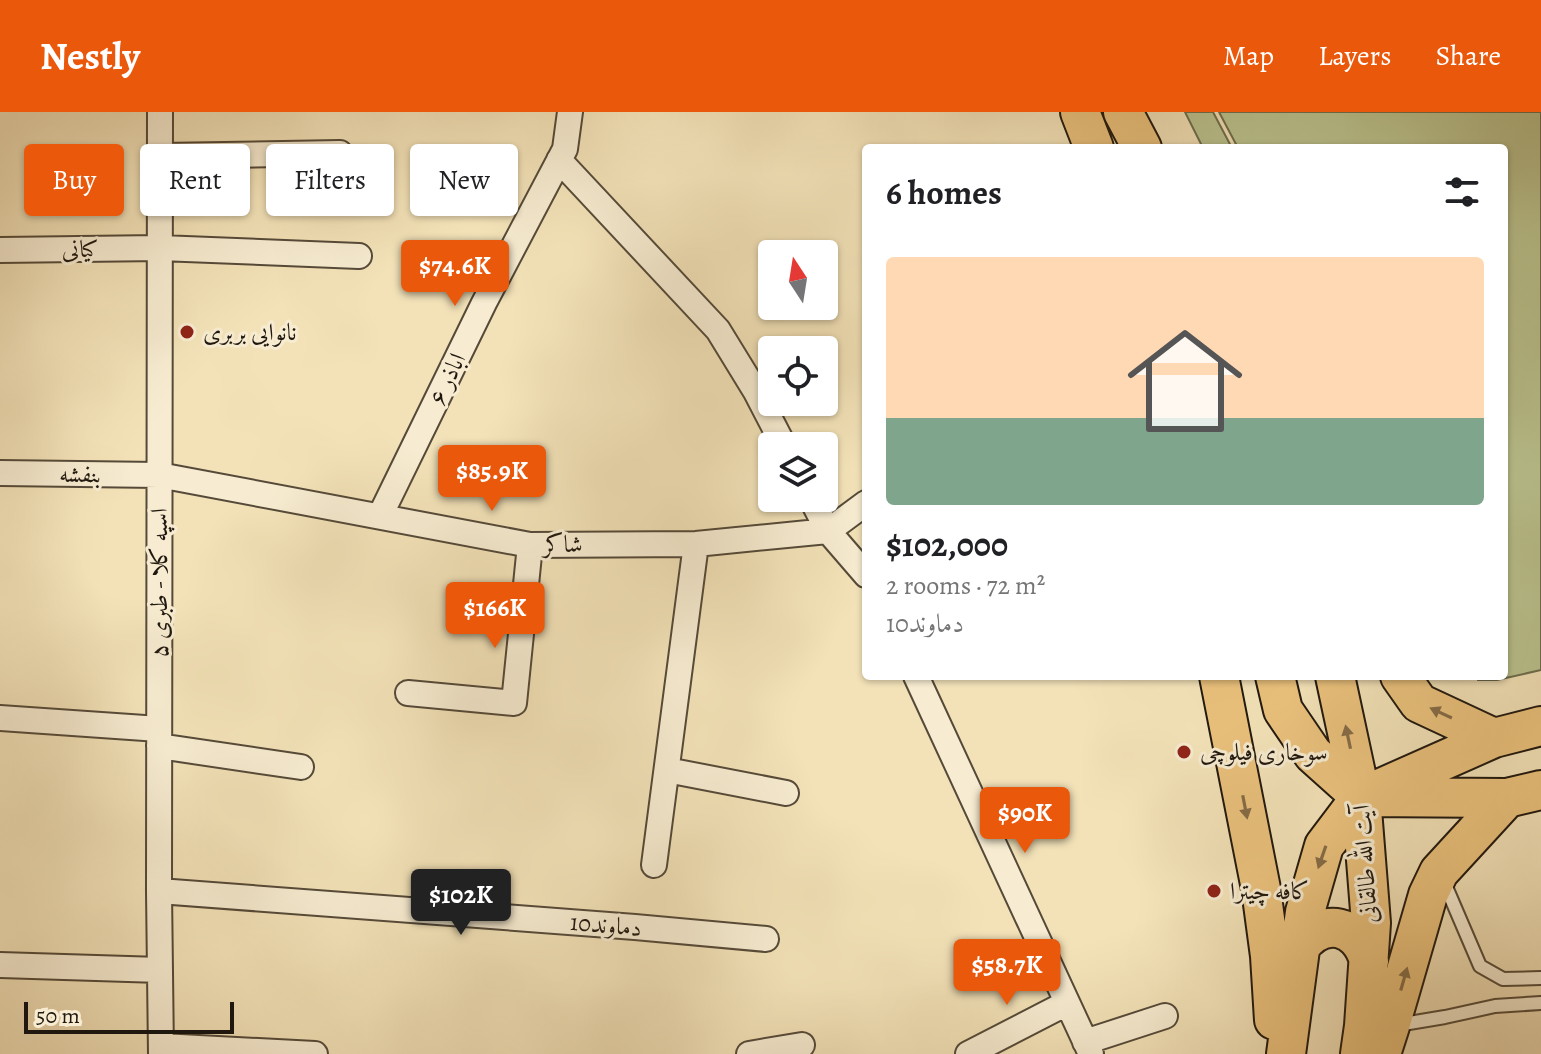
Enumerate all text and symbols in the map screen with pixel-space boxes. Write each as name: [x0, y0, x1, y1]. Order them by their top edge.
text: Nestly: [40, 30, 140, 82]
text: Map: [1223, 37, 1274, 75]
text: Layers: [1318, 37, 1391, 75]
text: Share: [1435, 37, 1501, 75]
chip: Buy: [24, 144, 124, 216]
chip: Rent: [140, 144, 250, 216]
chip: Filters: [266, 144, 394, 216]
chip: New: [410, 144, 518, 216]
text: 6 homes: [886, 169, 1002, 216]
icon: filters: [1440, 170, 1484, 214]
street label: کیانی: [61, 233, 99, 265]
pin: $74.6K: [390, 240, 520, 308]
north arrow: [758, 240, 838, 320]
map controls: [758, 240, 838, 512]
text: $74.6K: [419, 248, 491, 283]
icon: home: [1113, 309, 1257, 453]
place label: نانوایی بربری: [203, 316, 297, 348]
marker: نانوایی بربری: [178, 323, 196, 341]
button: locate: [758, 336, 838, 416]
street label: اباذر ۶: [421, 348, 473, 410]
button: layers: [758, 432, 838, 512]
pin: $85.9K: [427, 445, 557, 513]
text: $85.9K: [456, 453, 528, 488]
street label: بنفشه: [59, 458, 101, 490]
street label: اسپه کلا - طبری ۵: [143, 508, 175, 658]
text: $102,000: [886, 521, 1008, 568]
street label: شاکر: [540, 528, 583, 560]
text: 2 rooms · 72 m²: [886, 568, 1045, 603]
pin: $166K: [439, 582, 551, 650]
text: $166K: [464, 590, 526, 625]
text: دماوند10: [886, 606, 964, 641]
one-way arrow: [1430, 706, 1453, 720]
one-way arrow: [1341, 724, 1354, 749]
place label: سوخاری فیلوچی: [1200, 736, 1328, 768]
marker: سوخاری فیلوچی: [1175, 743, 1193, 761]
pin: $90K: [978, 787, 1072, 855]
text: $90K: [998, 795, 1052, 830]
one-way arrow: [1239, 795, 1252, 820]
street label: آیت الله طالقانی: [1342, 801, 1385, 925]
one-way arrow: [1315, 845, 1327, 869]
pin: $102K: [405, 869, 517, 937]
place label: کافه چیترا: [1230, 875, 1309, 907]
text: $102K: [429, 877, 493, 912]
marker: کافه چیترا: [1205, 882, 1223, 900]
street label: دماوند10: [569, 906, 643, 944]
pin: $58.7K: [942, 939, 1072, 1007]
text: $58.7K: [971, 947, 1043, 982]
one-way arrow: [1398, 967, 1410, 992]
scale bar: [24, 998, 234, 1034]
text: 50 m: [36, 1001, 80, 1031]

